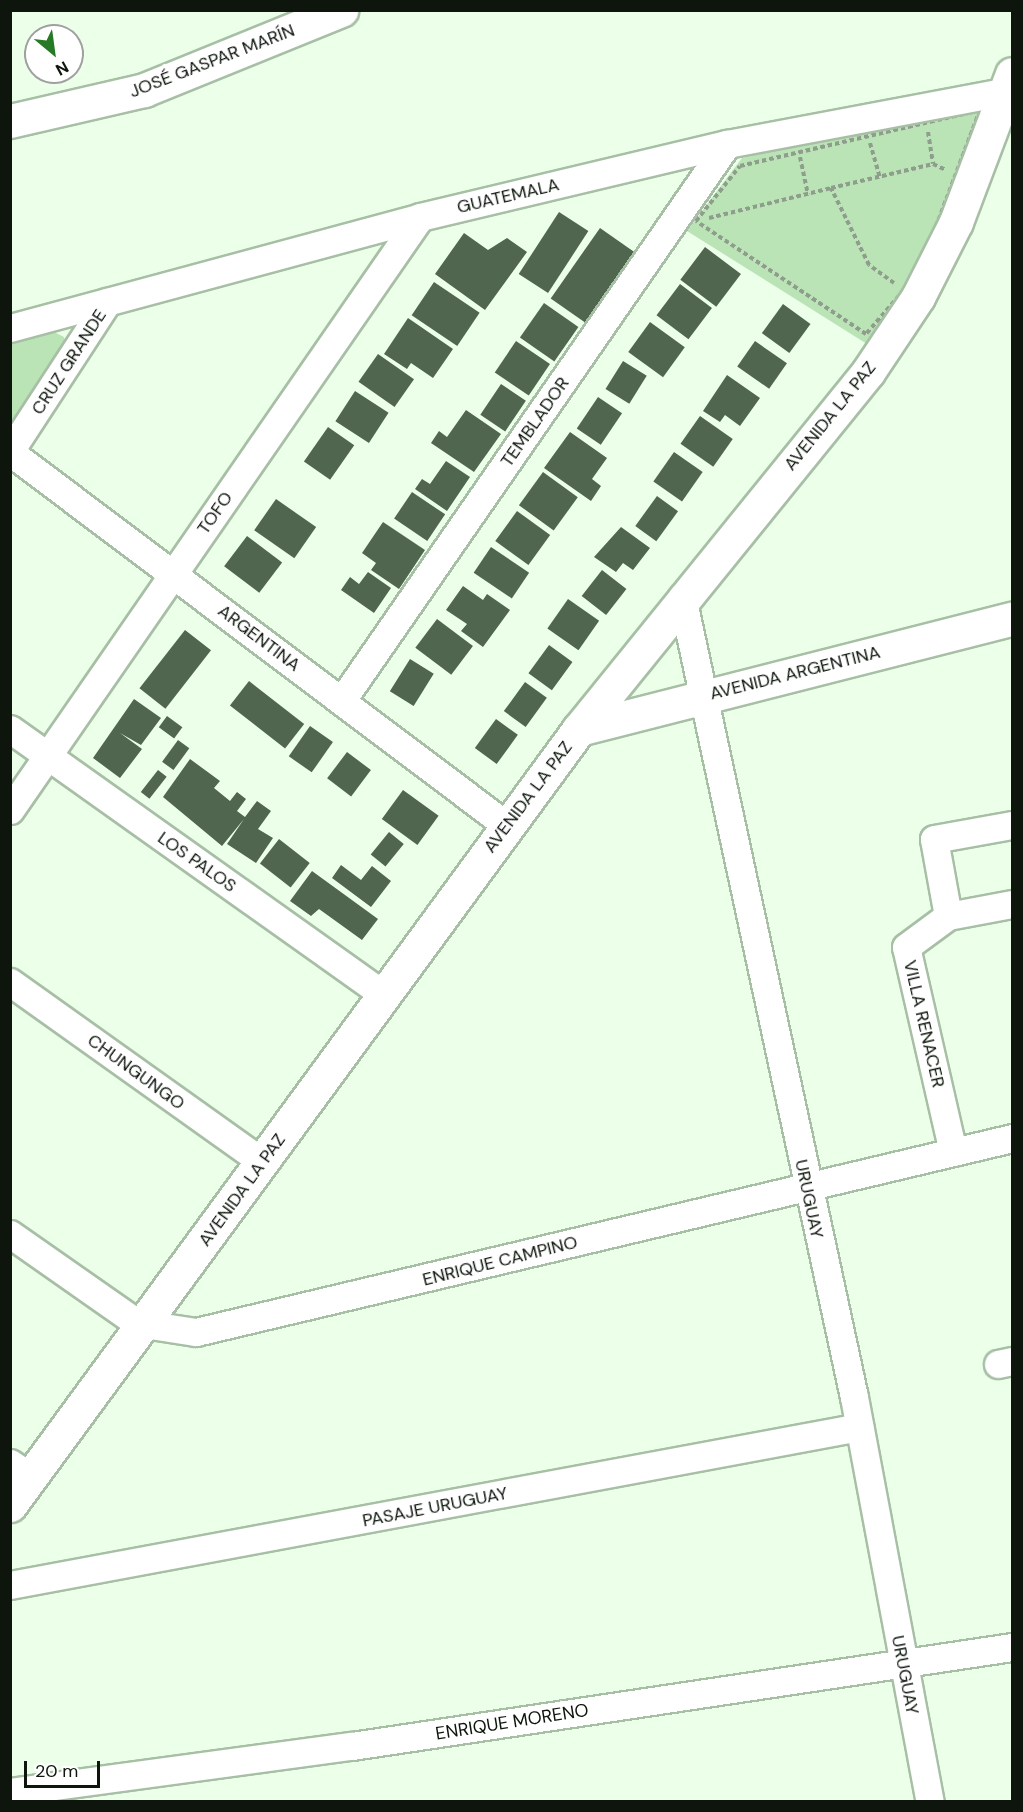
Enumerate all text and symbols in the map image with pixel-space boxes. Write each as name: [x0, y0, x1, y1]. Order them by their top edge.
street label: JOSÉ GASPAR MARÍN: [126, 20, 298, 102]
north arrow: [24, 24, 84, 84]
text: N: [52, 56, 72, 80]
street label: GUATEMALA: [455, 174, 561, 218]
street label: CRUZ GRANDE: [27, 305, 111, 419]
street label: AVENIDA LA PAZ: [779, 357, 881, 475]
street label: TEMBLADOR: [496, 373, 574, 471]
street label: TOFO: [193, 488, 237, 538]
street label: ARGENTINA: [214, 600, 304, 676]
street label: AVENIDA ARGENTINA: [708, 641, 882, 705]
street label: AVENIDA LA PAZ: [479, 737, 577, 857]
street label: LOS PALOS: [154, 827, 240, 897]
street label: VILLA RENACER: [899, 958, 949, 1090]
street label: CHUNGUNGO: [83, 1030, 189, 1114]
street label: AVENIDA LA PAZ: [194, 1129, 290, 1251]
street label: URUGUAY: [790, 1158, 828, 1240]
street label: ENRIQUE CAMPINO: [420, 1231, 580, 1291]
street label: PASAJE URUGUAY: [361, 1482, 509, 1532]
street label: URUGUAY: [887, 1634, 923, 1716]
street label: ENRIQUE MORENO: [434, 1699, 590, 1745]
scale bar: [27, 1749, 104, 1787]
text: 20 m: [35, 1759, 78, 1783]

